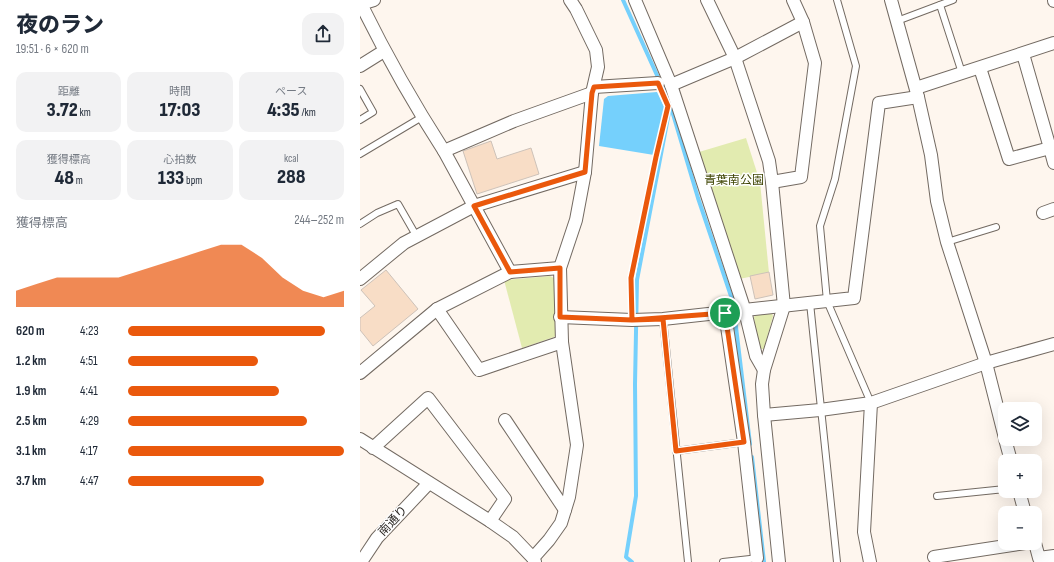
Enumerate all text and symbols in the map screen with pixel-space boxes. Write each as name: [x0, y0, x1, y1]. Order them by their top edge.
text: 夜のラン: [16, 12, 104, 39]
button: share: [302, 13, 344, 55]
text: 19:51 · 6 × 620 m: [16, 41, 89, 57]
text: 距離: [58, 85, 80, 98]
text: 時間: [169, 85, 191, 98]
text: ペース: [275, 85, 308, 98]
text: 3.72: [47, 98, 78, 122]
text: 17:03: [160, 98, 200, 122]
text: 4:35: [267, 98, 300, 122]
text: km: [78, 106, 91, 119]
text: /km: [300, 106, 316, 119]
text: kcal: [284, 152, 299, 165]
text: 獲得標高: [47, 153, 91, 166]
text: 心拍数: [163, 153, 196, 166]
text: 288: [277, 165, 306, 189]
text: 48: [55, 166, 74, 190]
text: 133: [158, 166, 184, 190]
park label: 青葉南公園: [704, 173, 764, 188]
text: m: [74, 174, 83, 187]
text: bpm: [184, 174, 202, 187]
text: 244–252 m: [294, 212, 344, 228]
text: 獲得標高: [16, 215, 68, 231]
pin: [708, 296, 742, 330]
icon: arrive: [714, 302, 736, 324]
text: 620 m: [16, 323, 45, 339]
text: 4:23: [80, 323, 99, 339]
text: 1.2 km: [16, 353, 46, 369]
text: 4:51: [80, 353, 98, 369]
text: 1.9 km: [16, 383, 47, 399]
text: 4:41: [80, 383, 98, 399]
map controls: [998, 402, 1042, 550]
button: layers: [998, 402, 1042, 446]
text: 2.5 km: [16, 413, 47, 429]
text: 4:29: [80, 413, 99, 429]
text: 3.1 km: [16, 443, 46, 459]
text: 4:17: [80, 443, 98, 459]
button: +: [998, 454, 1042, 498]
text: 3.7 km: [16, 473, 46, 489]
text: 4:47: [80, 473, 98, 489]
street label: 南通り: [375, 503, 411, 539]
button: −: [998, 506, 1042, 550]

